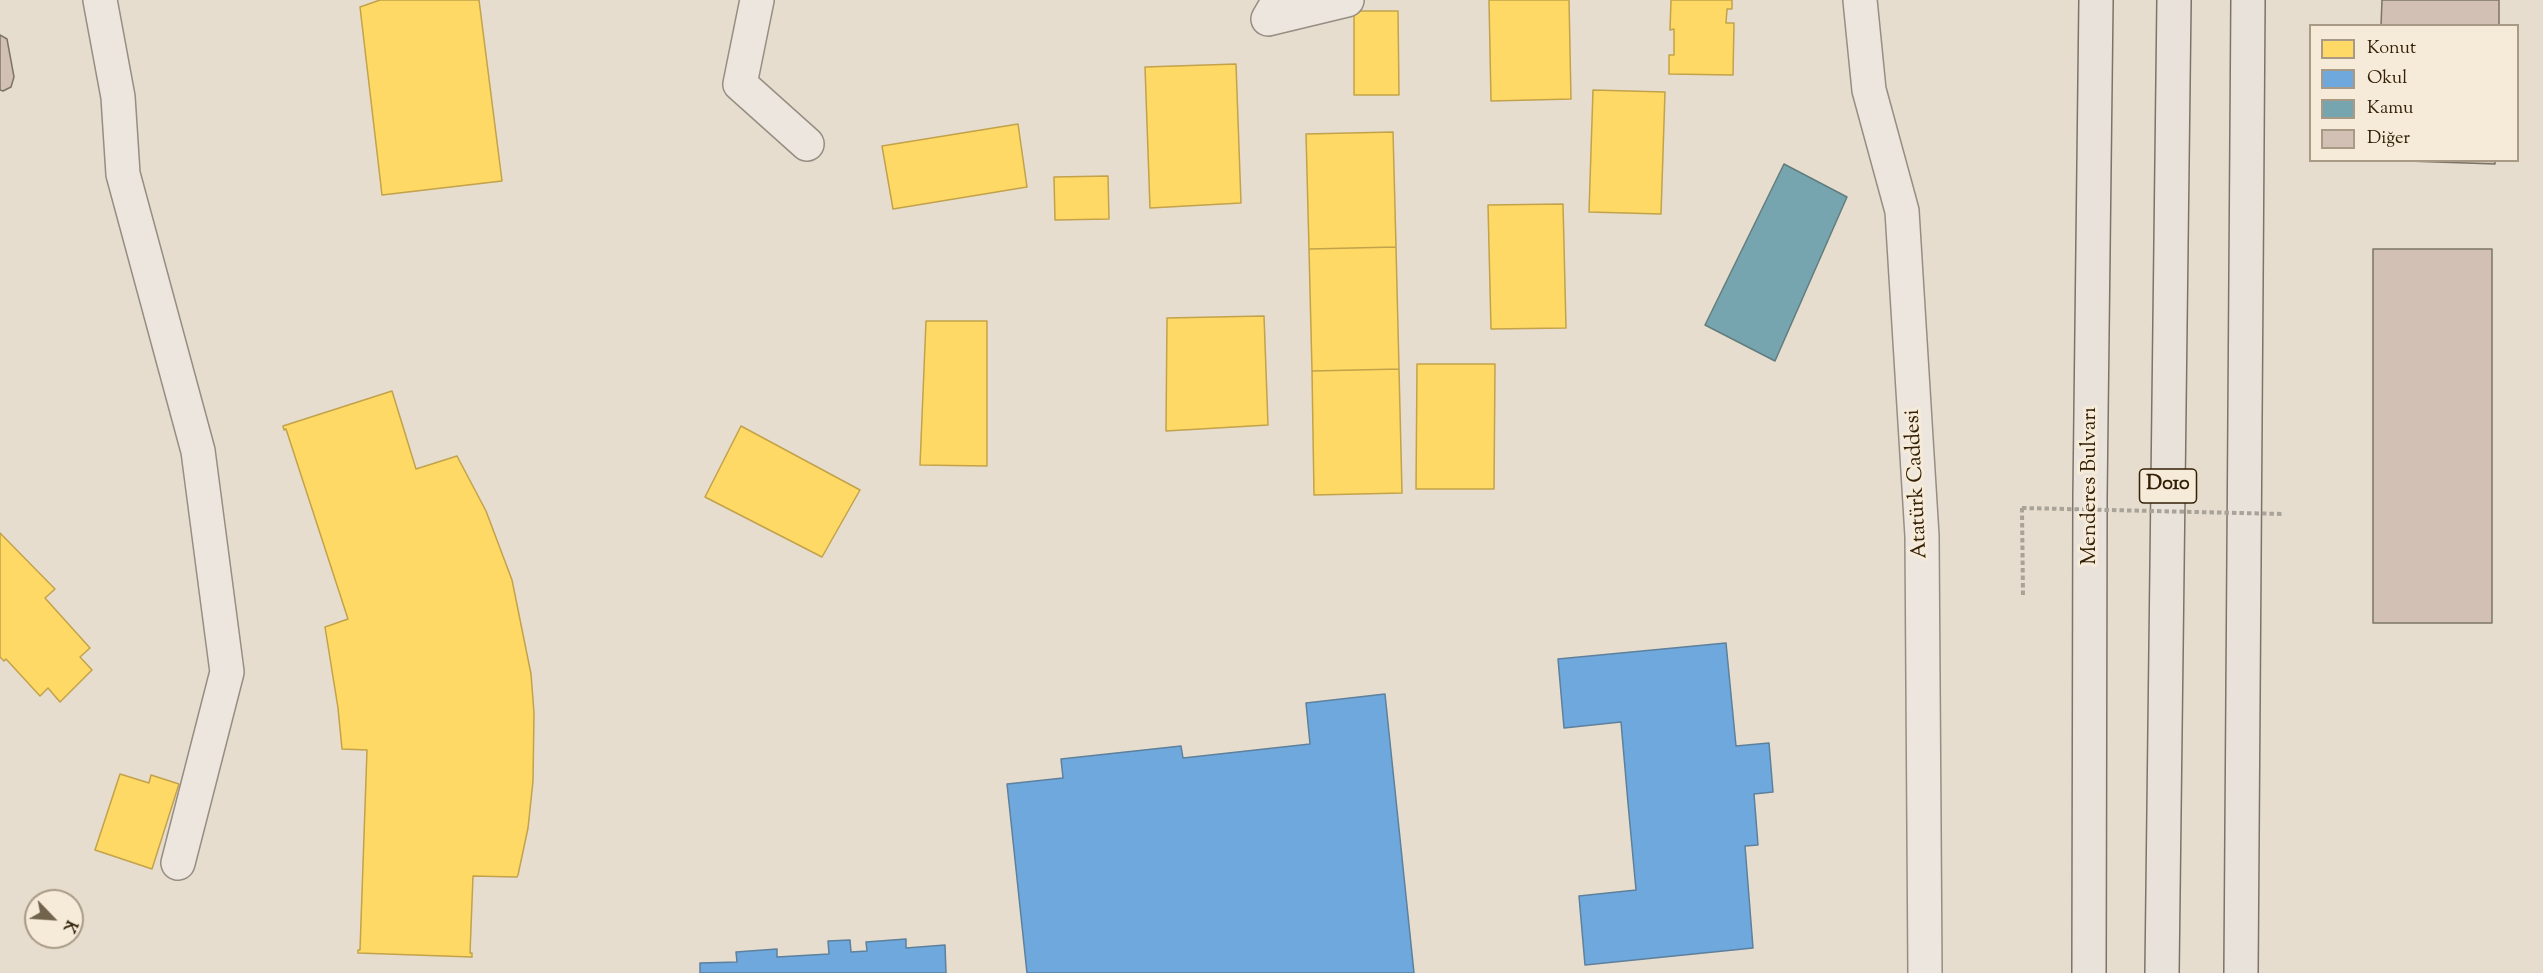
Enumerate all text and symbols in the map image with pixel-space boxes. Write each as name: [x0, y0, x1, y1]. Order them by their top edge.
legend: [2309, 24, 2519, 162]
text: Konut: [2367, 36, 2416, 62]
text: Okul: [2367, 66, 2407, 92]
text: Kamu: [2367, 96, 2413, 122]
text: Diğer: [2367, 126, 2410, 152]
street label: Menderes Bulvarı: [2078, 407, 2104, 565]
street label: Atatürk Caddesi: [1901, 409, 1935, 559]
road number: D010: [2140, 469, 2196, 503]
north arrow: [24, 889, 84, 949]
text: K: [56, 916, 82, 936]

